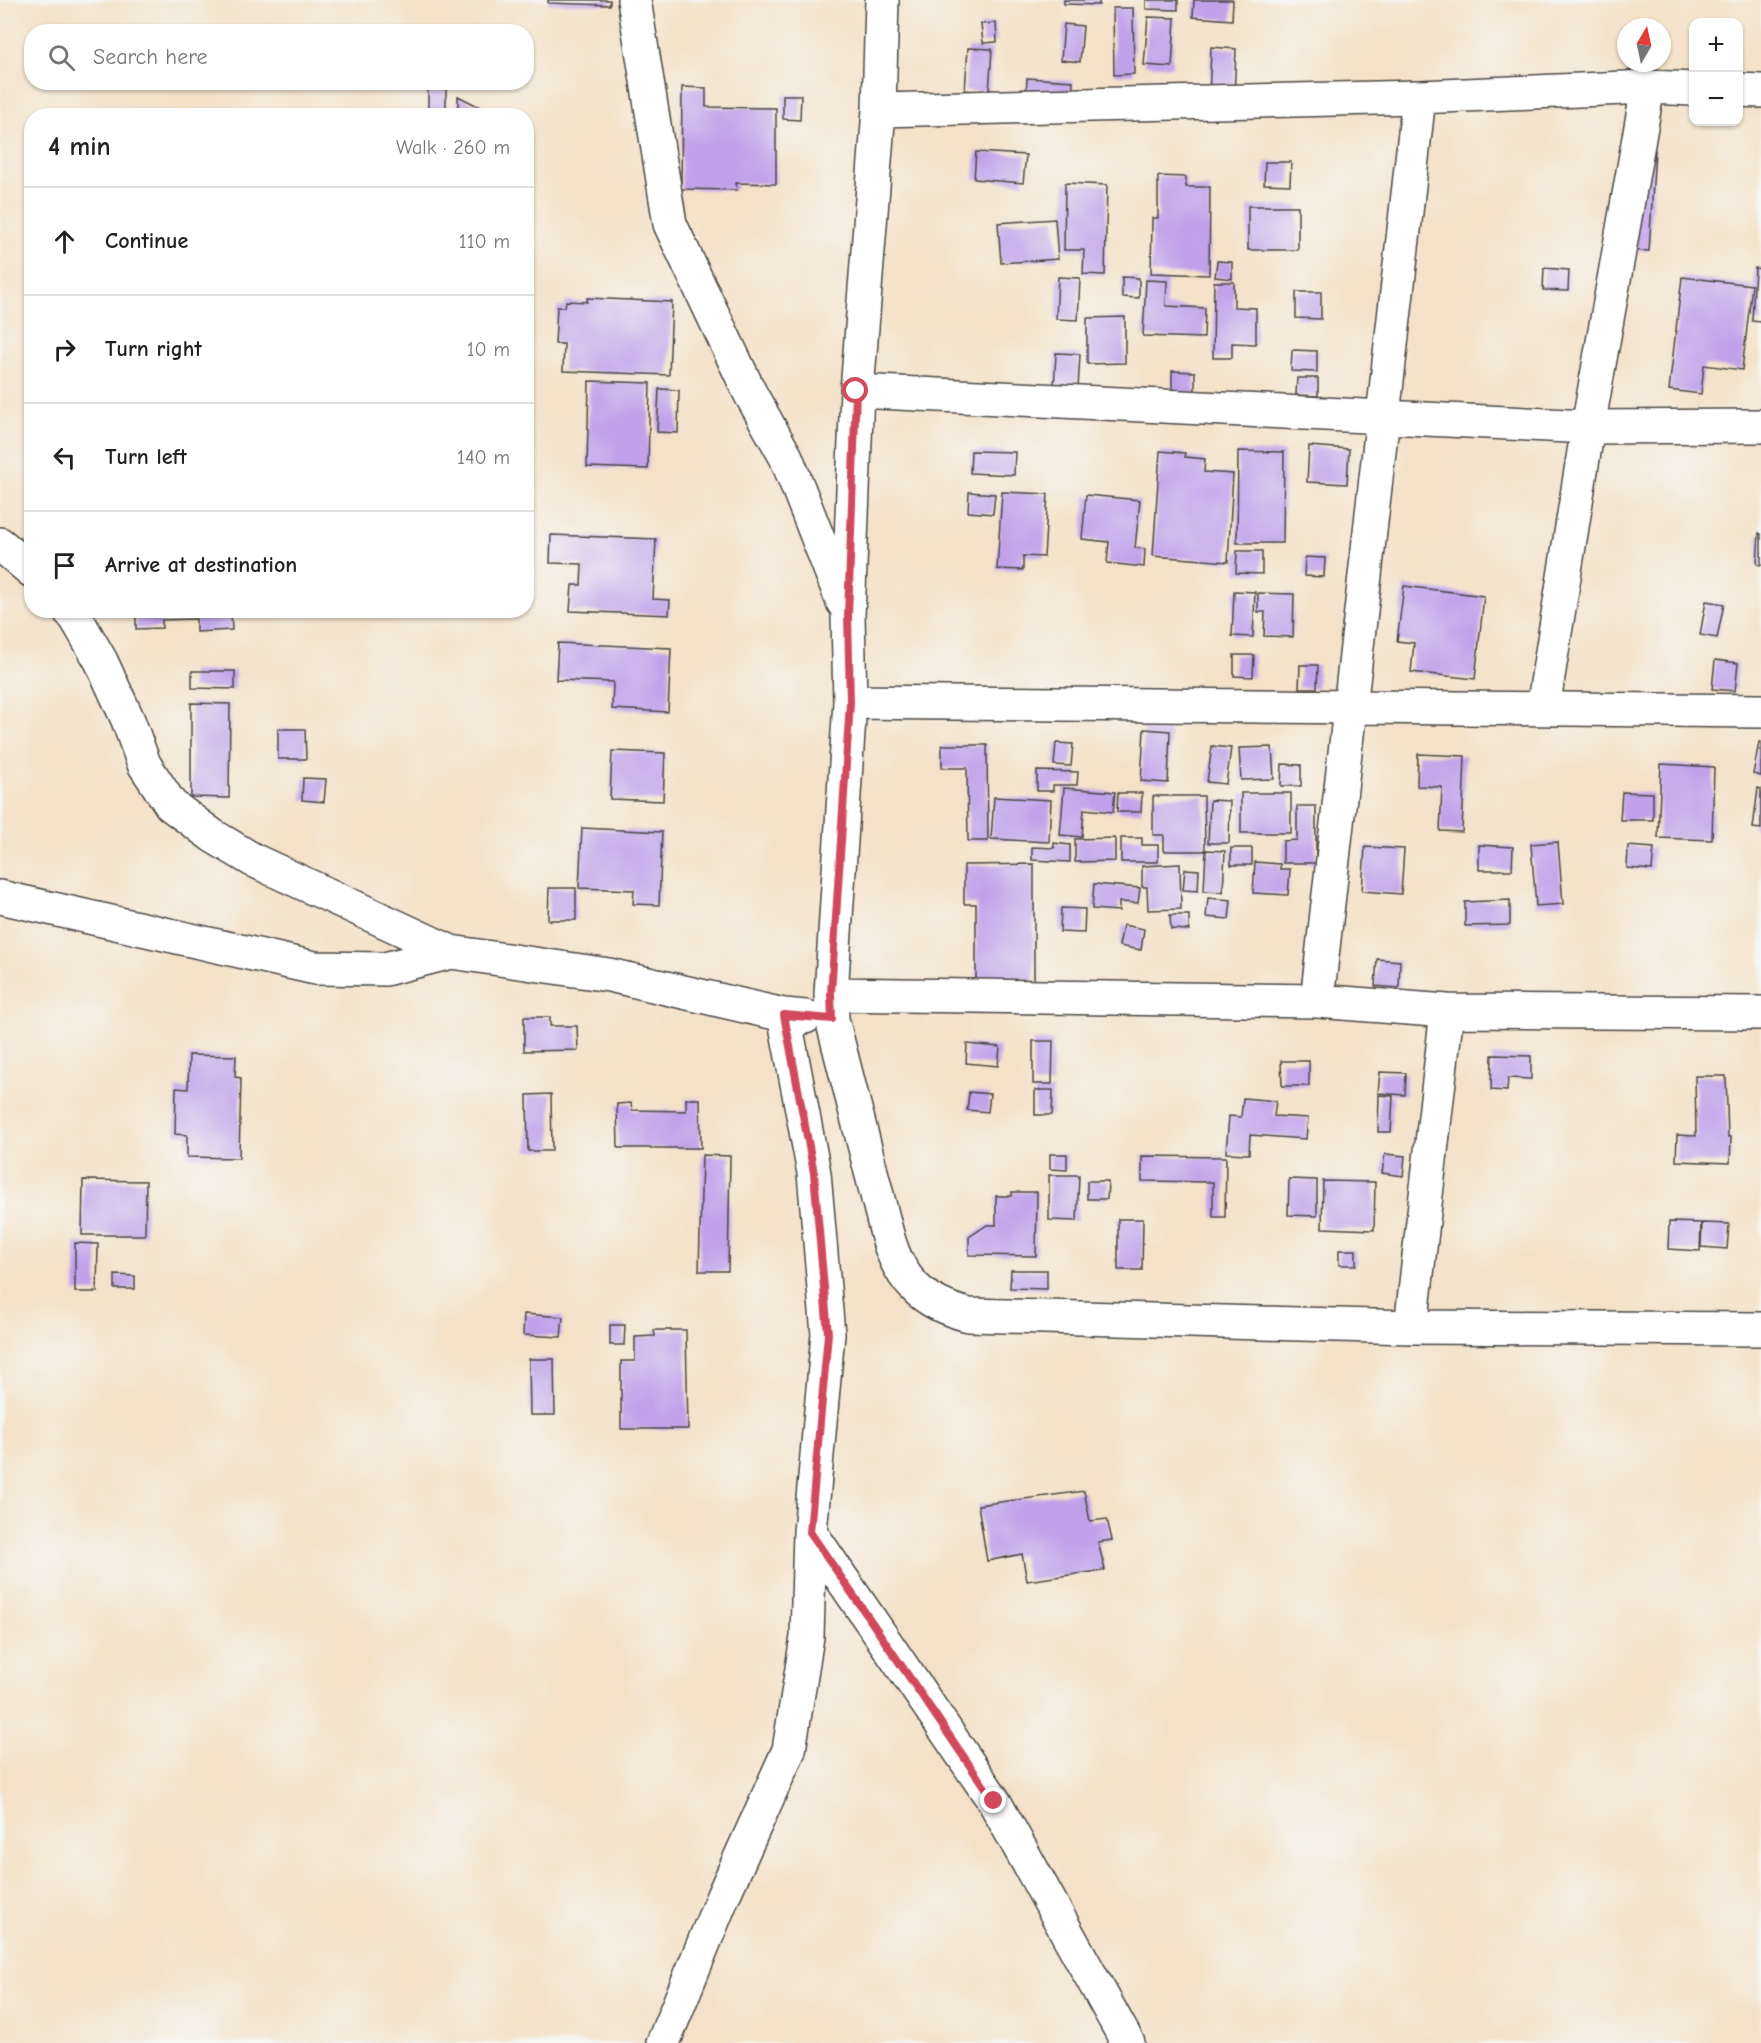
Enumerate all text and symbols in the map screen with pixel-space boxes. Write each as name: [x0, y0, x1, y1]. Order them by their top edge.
north arrow: [1617, 18, 1671, 72]
map controls: [1689, 18, 1743, 126]
button: +: [1689, 18, 1743, 72]
search box: [24, 24, 534, 90]
icon: search: [45, 41, 78, 74]
text: Search here: [93, 44, 208, 70]
button: −: [1689, 72, 1743, 126]
text: 4 min: [48, 132, 111, 162]
text: Walk · 260 m: [396, 136, 510, 159]
icon: ahead: [48, 225, 81, 258]
text: Continue: [105, 228, 188, 254]
text: 110 m: [459, 230, 510, 253]
icon: right: [48, 333, 81, 366]
text: Turn right: [105, 336, 202, 362]
text: 10 m: [467, 338, 510, 361]
route start: [842, 377, 868, 403]
icon: left: [48, 441, 81, 474]
text: Turn left: [105, 444, 187, 470]
text: 140 m: [457, 446, 510, 469]
icon: arrive: [48, 549, 81, 582]
text: Arrive at destination: [105, 552, 297, 578]
route end: [980, 1787, 1006, 1813]

